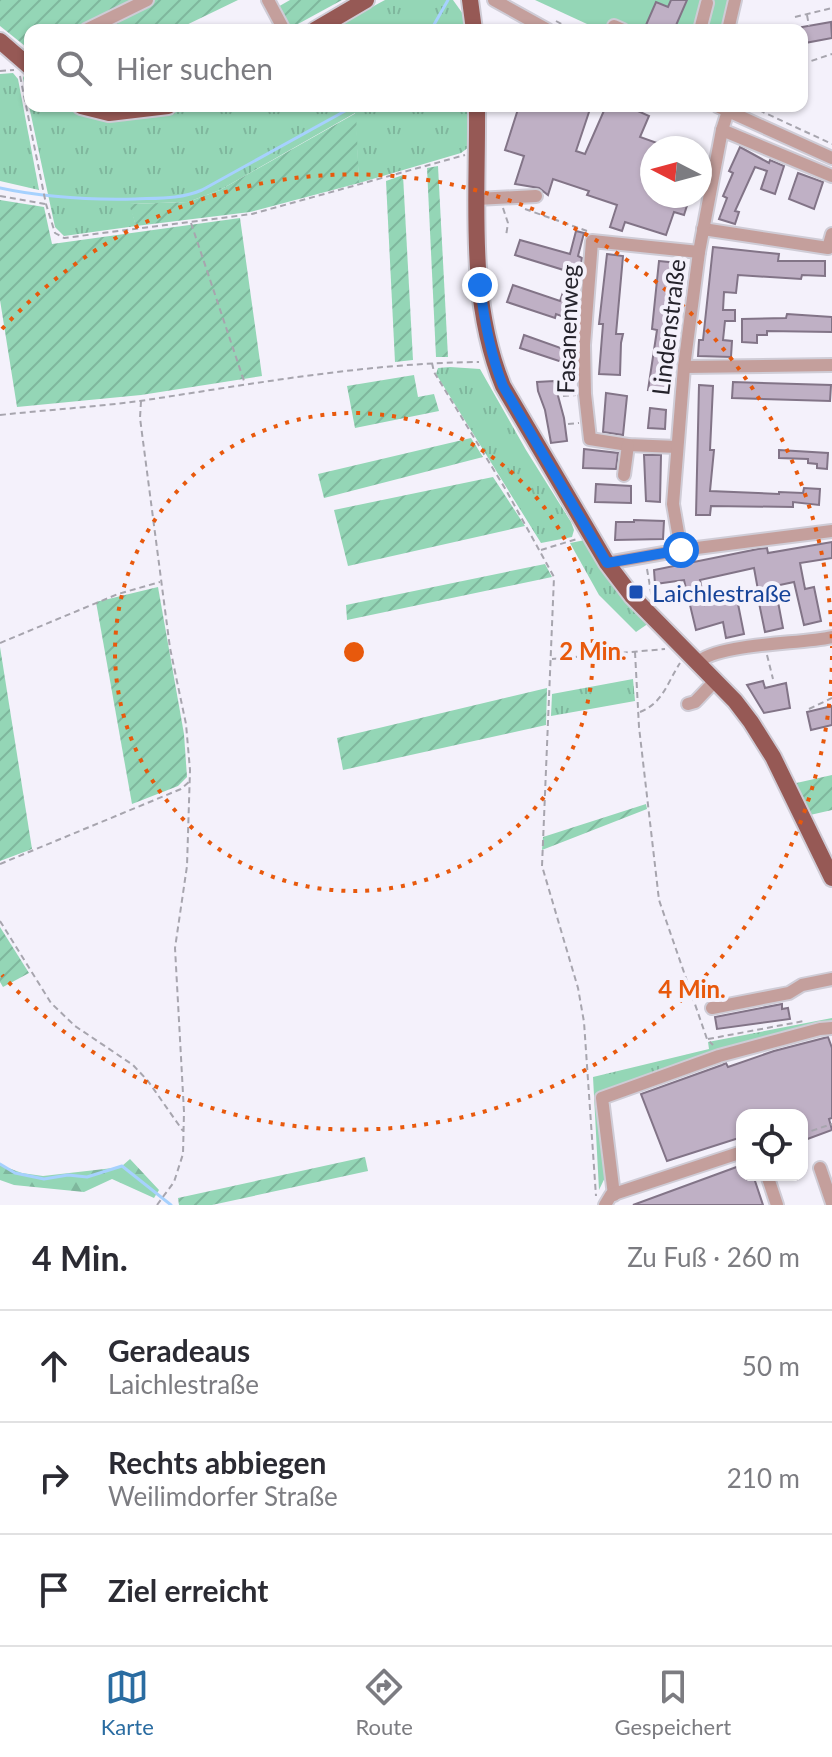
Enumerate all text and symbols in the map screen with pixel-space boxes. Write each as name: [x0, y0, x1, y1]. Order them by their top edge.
search box: [24, 24, 808, 112]
icon: search: [52, 46, 96, 90]
text: Hier suchen: [116, 50, 273, 86]
north arrow: [640, 136, 712, 208]
street label: Lindenstraße: [645, 257, 691, 397]
street label: Fasanenweg: [550, 264, 584, 394]
route end: [462, 267, 498, 303]
route start: [663, 532, 699, 568]
place label: Laichlestraße: [652, 578, 791, 607]
marker: Laichlestraße: [627, 583, 645, 601]
text: 2 Min.: [559, 636, 627, 665]
centre of rings: [340, 638, 368, 666]
text: 4 Min.: [658, 974, 726, 1003]
map controls: [736, 1109, 808, 1181]
button: locate: [736, 1109, 808, 1181]
text: 4 Min.: [32, 1237, 128, 1278]
text: Zu Fuß · 260 m: [627, 1241, 800, 1273]
text: Geradeaus: [108, 1332, 250, 1368]
icon: ahead: [32, 1344, 76, 1388]
text: 50 m: [742, 1350, 800, 1382]
text: Laichlestraße: [108, 1368, 259, 1400]
text: Rechts abbiegen: [108, 1444, 327, 1480]
icon: right: [32, 1456, 76, 1500]
text: 210 m: [727, 1462, 800, 1494]
text: Weilimdorfer Straße: [108, 1480, 338, 1512]
icon: arrive: [32, 1568, 76, 1612]
text: Ziel erreicht: [108, 1572, 268, 1608]
tab: Karte: [101, 1665, 154, 1740]
tab: Route: [356, 1665, 413, 1740]
tab: Gespeichert: [615, 1665, 731, 1740]

